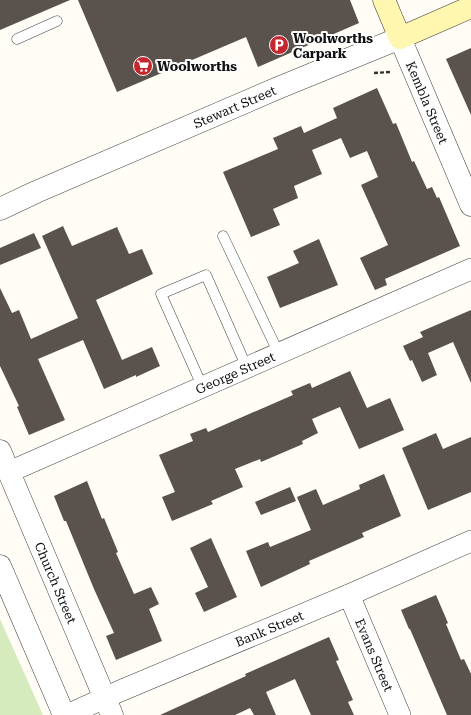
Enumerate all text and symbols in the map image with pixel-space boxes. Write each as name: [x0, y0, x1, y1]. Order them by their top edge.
place label: Woolworths Carpark: [293, 31, 373, 61]
parking icon: Woolworths Carpark: [268, 34, 290, 56]
supermarket icon: Woolworths: [132, 55, 154, 77]
place label: Woolworths: [157, 59, 237, 74]
street label: Kembla Street: [403, 59, 451, 146]
street label: Stewart Street: [191, 83, 279, 131]
street label: George Street: [193, 349, 278, 397]
street label: Church Street: [31, 540, 79, 626]
street label: Bank Street: [233, 608, 306, 650]
street label: Evans Street: [352, 616, 396, 694]

